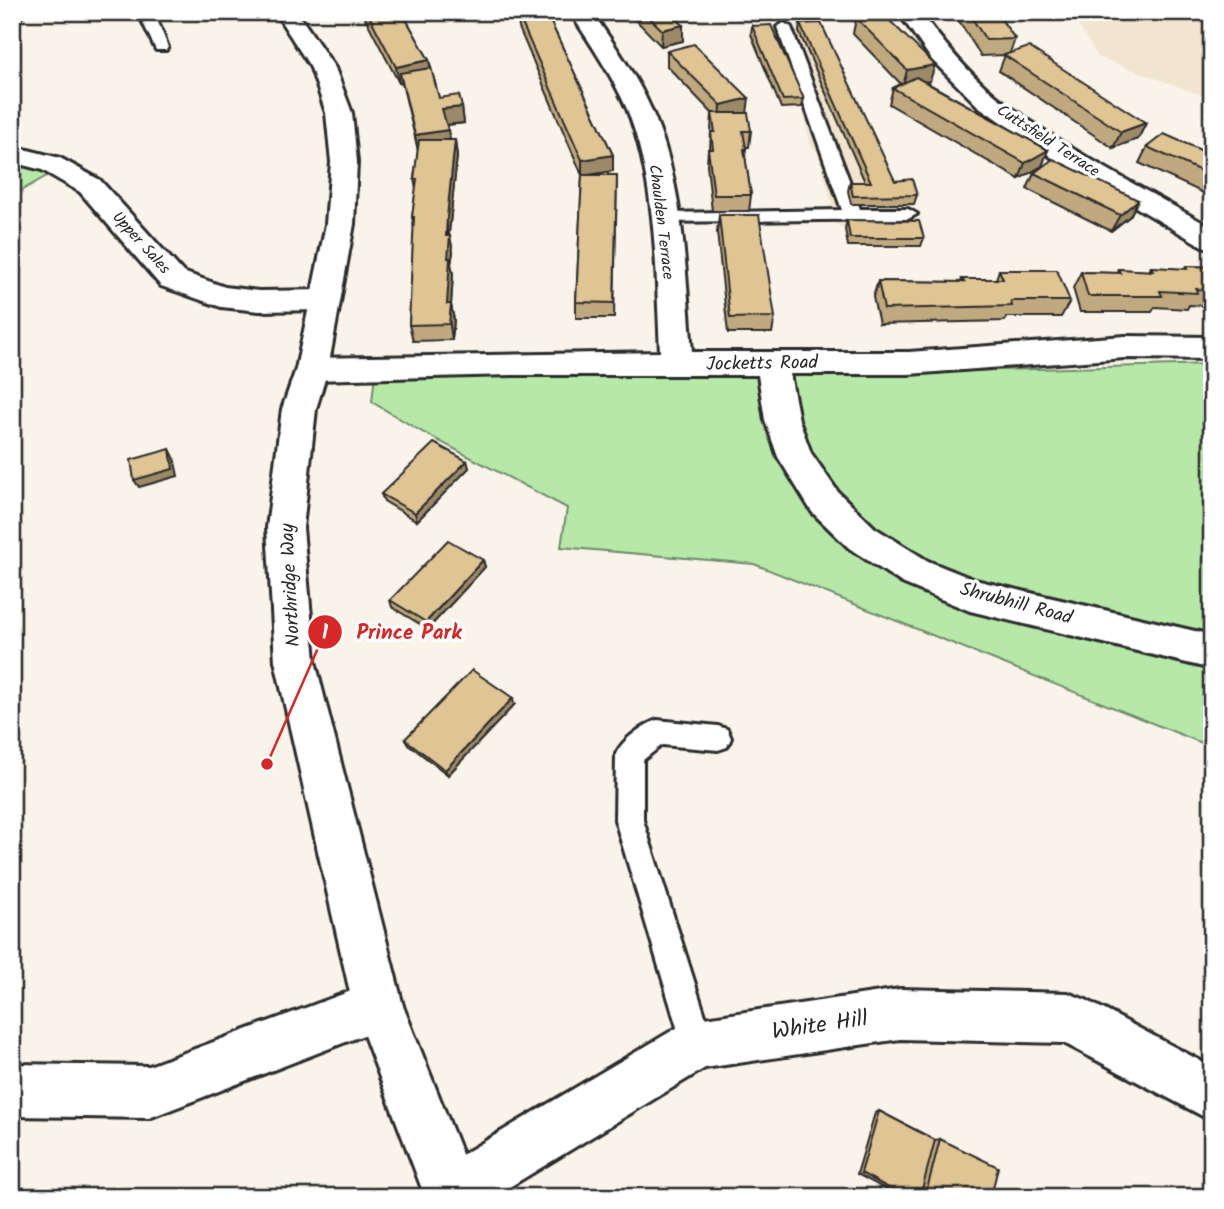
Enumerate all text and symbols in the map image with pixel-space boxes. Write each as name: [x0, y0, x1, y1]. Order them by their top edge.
street label: Cuttsfield Terrace: [991, 98, 1105, 184]
street label: Chaulden Terrace: [642, 163, 680, 281]
street label: Upper Sales: [106, 206, 176, 280]
street label: Jocketts Road: [706, 348, 819, 380]
street label: Northridge Way: [273, 521, 309, 647]
street label: Shrubhill Road: [956, 575, 1076, 634]
callout: Prince Park: [307, 611, 475, 653]
text: 1: [322, 617, 329, 650]
text: Prince Park: [356, 617, 462, 650]
street label: White Hill: [770, 1001, 871, 1051]

